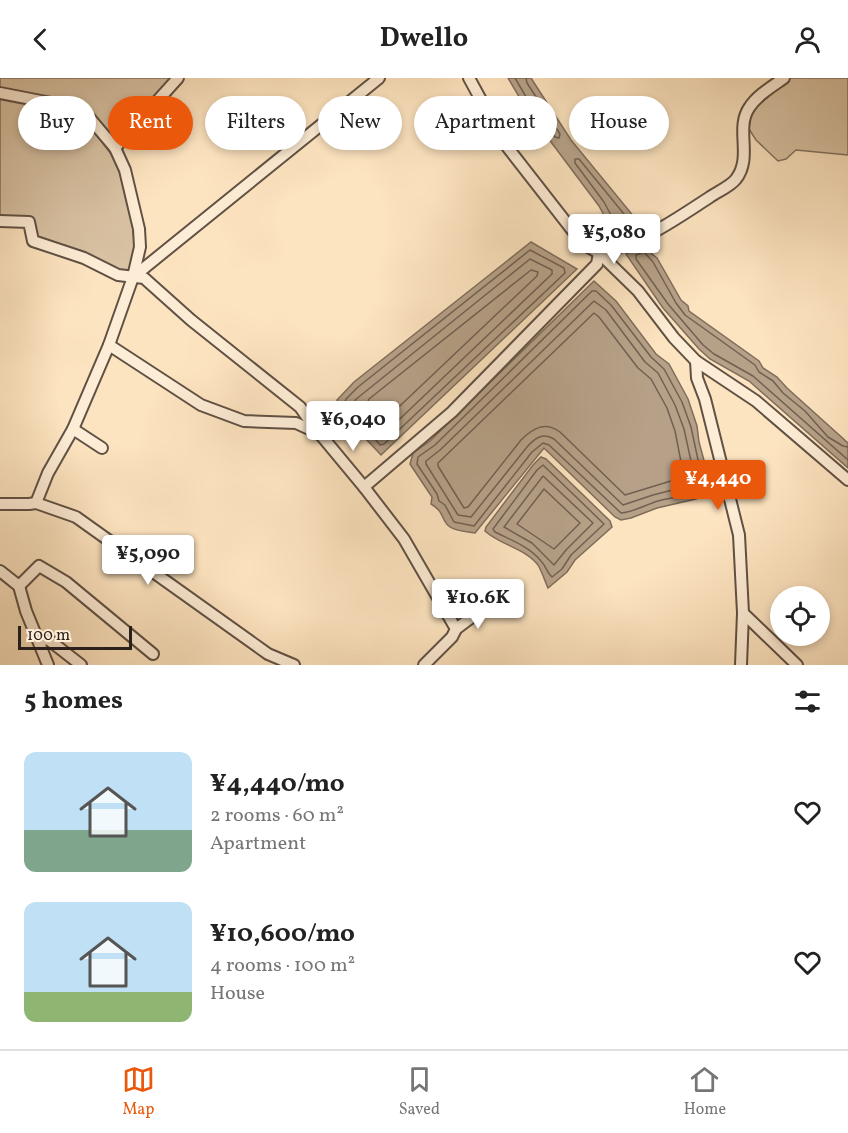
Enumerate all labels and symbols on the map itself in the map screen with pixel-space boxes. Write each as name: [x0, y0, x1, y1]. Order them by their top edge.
pin: ¥5,080: [565, 214, 663, 265]
pin: ¥6,040: [304, 401, 402, 452]
pin: ¥4,440: [669, 460, 767, 511]
pin: ¥5,090: [99, 535, 197, 586]
pin: ¥10.6K: [429, 579, 527, 630]
scale bar: [18, 623, 132, 650]

